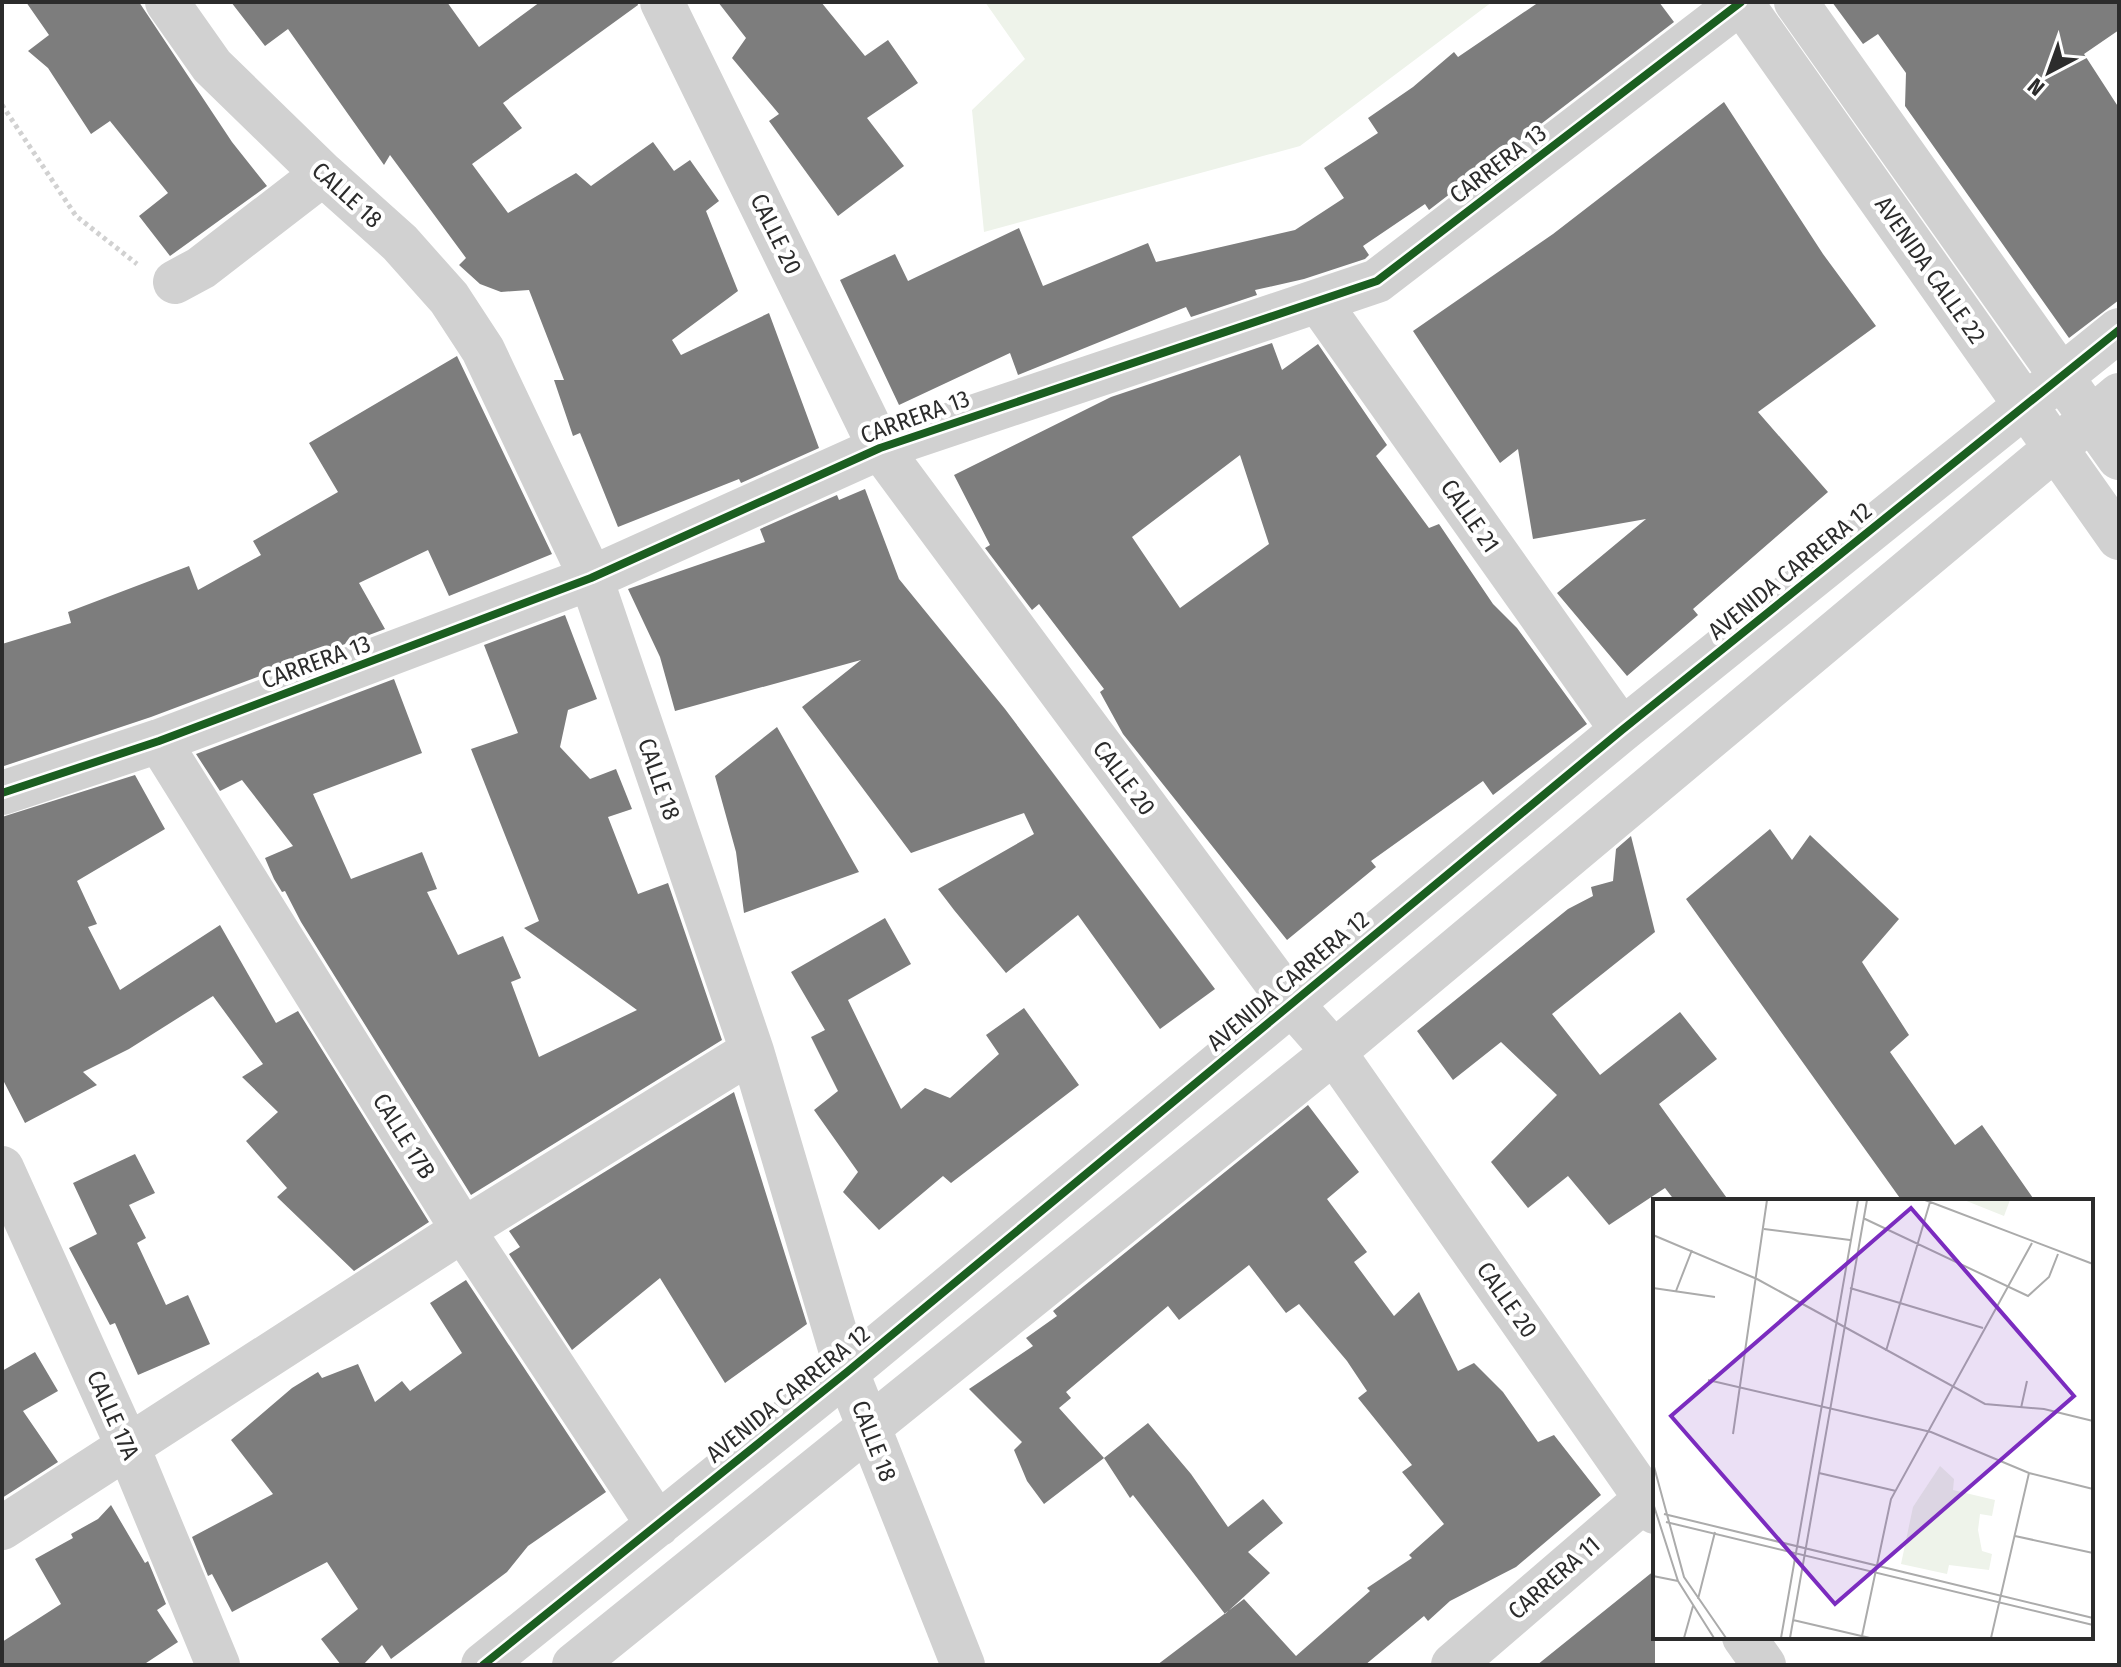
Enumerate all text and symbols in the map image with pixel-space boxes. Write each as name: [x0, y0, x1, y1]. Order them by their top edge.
north arrow: [2009, 32, 2089, 112]
text: N: [2022, 72, 2050, 101]
street label: CARRERA 13: [1444, 119, 1552, 209]
street label: CALLE 18: [306, 156, 388, 234]
street label: CALLE 20: [745, 189, 807, 279]
street label: AVENIDA CALLE 22: [1869, 191, 1991, 349]
street label: CARRERA 13: [857, 384, 973, 450]
street label: CALLE 21: [1435, 474, 1505, 558]
street label: AVENIDA CARRERA 12: [1703, 497, 1877, 645]
street label: CARRERA 13: [258, 629, 374, 695]
street label: CALLE 18: [632, 735, 686, 823]
street label: CALLE 20: [1087, 735, 1161, 821]
street label: AVENIDA CARRERA 12: [1202, 905, 1374, 1057]
street label: CALLE 17B: [367, 1088, 441, 1184]
inset map: [1653, 1199, 2093, 1639]
street label: CALLE 20: [1471, 1257, 1543, 1343]
street label: AVENIDA CARRERA 12: [701, 1320, 875, 1468]
street label: CALLE 17A: [81, 1366, 145, 1464]
street label: CALLE 18: [846, 1397, 902, 1485]
street label: CARRERA 11: [1503, 1531, 1605, 1625]

